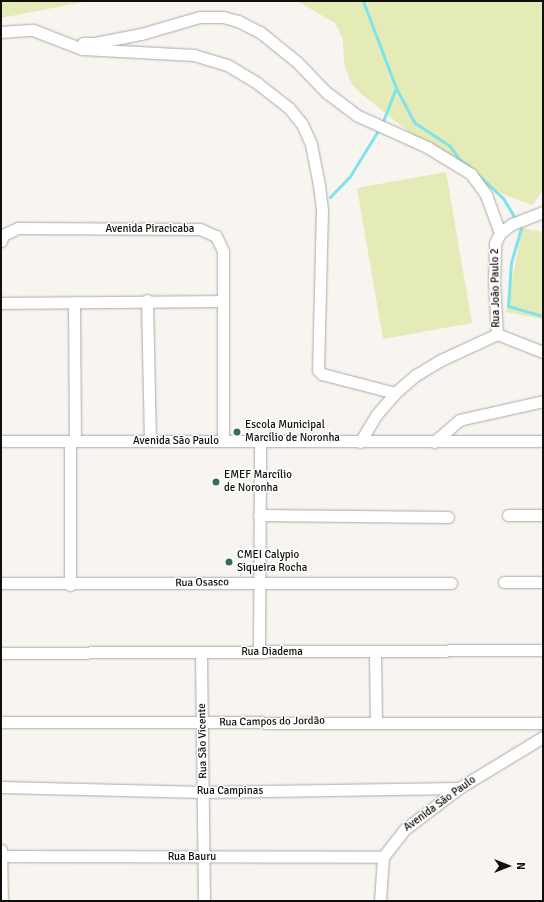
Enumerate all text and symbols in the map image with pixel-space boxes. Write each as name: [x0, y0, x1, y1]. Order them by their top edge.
street label: Avenida Piracicaba: [106, 222, 194, 236]
street label: Rua João Paulo 2: [489, 248, 503, 328]
place label: Escola Municipal Marcílio de Noronha: [245, 419, 340, 445]
marker: Escola Municipal Marcílio de Noronha: [232, 427, 242, 437]
street label: Avenida São Paulo: [133, 434, 219, 448]
place label: EMEF Marcílio de Noronha: [224, 469, 292, 495]
marker: EMEF Marcílio de Noronha: [211, 477, 221, 487]
place label: CMEI Calypio Siqueira Rocha: [237, 549, 307, 575]
marker: CMEI Calypio Siqueira Rocha: [224, 557, 234, 567]
street label: Rua Osasco: [175, 576, 229, 590]
street label: Rua Diadema: [241, 645, 303, 659]
street label: Rua São Vicente: [196, 703, 210, 779]
street label: Rua Campos do Jordão: [219, 714, 325, 730]
street label: Avenida São Paulo: [401, 773, 479, 835]
street label: Rua Campinas: [197, 784, 263, 798]
north arrow: [488, 846, 528, 886]
street label: Rua Bauru: [168, 850, 216, 864]
text: N: [514, 862, 527, 870]

